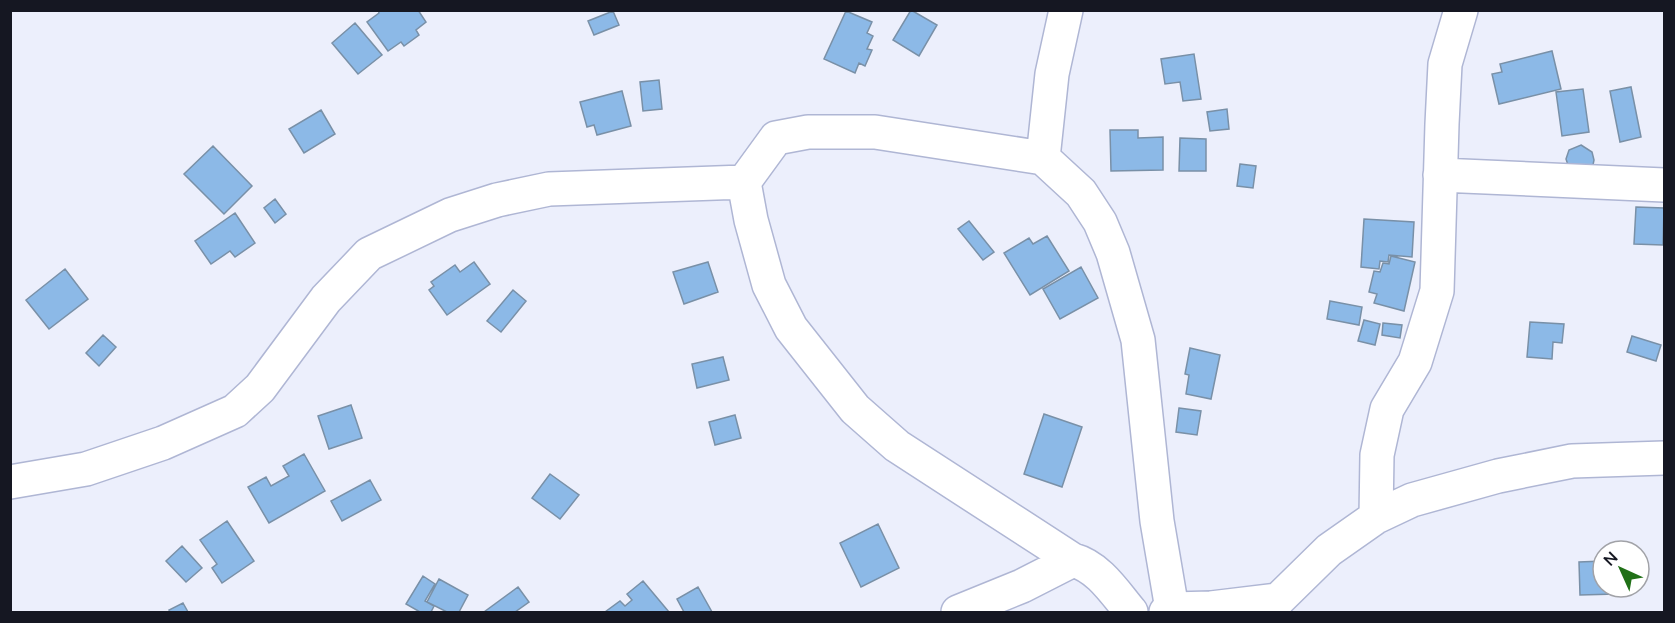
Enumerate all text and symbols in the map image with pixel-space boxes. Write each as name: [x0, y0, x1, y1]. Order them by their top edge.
north arrow: [1591, 539, 1651, 599]
text: N: [1599, 547, 1622, 570]

